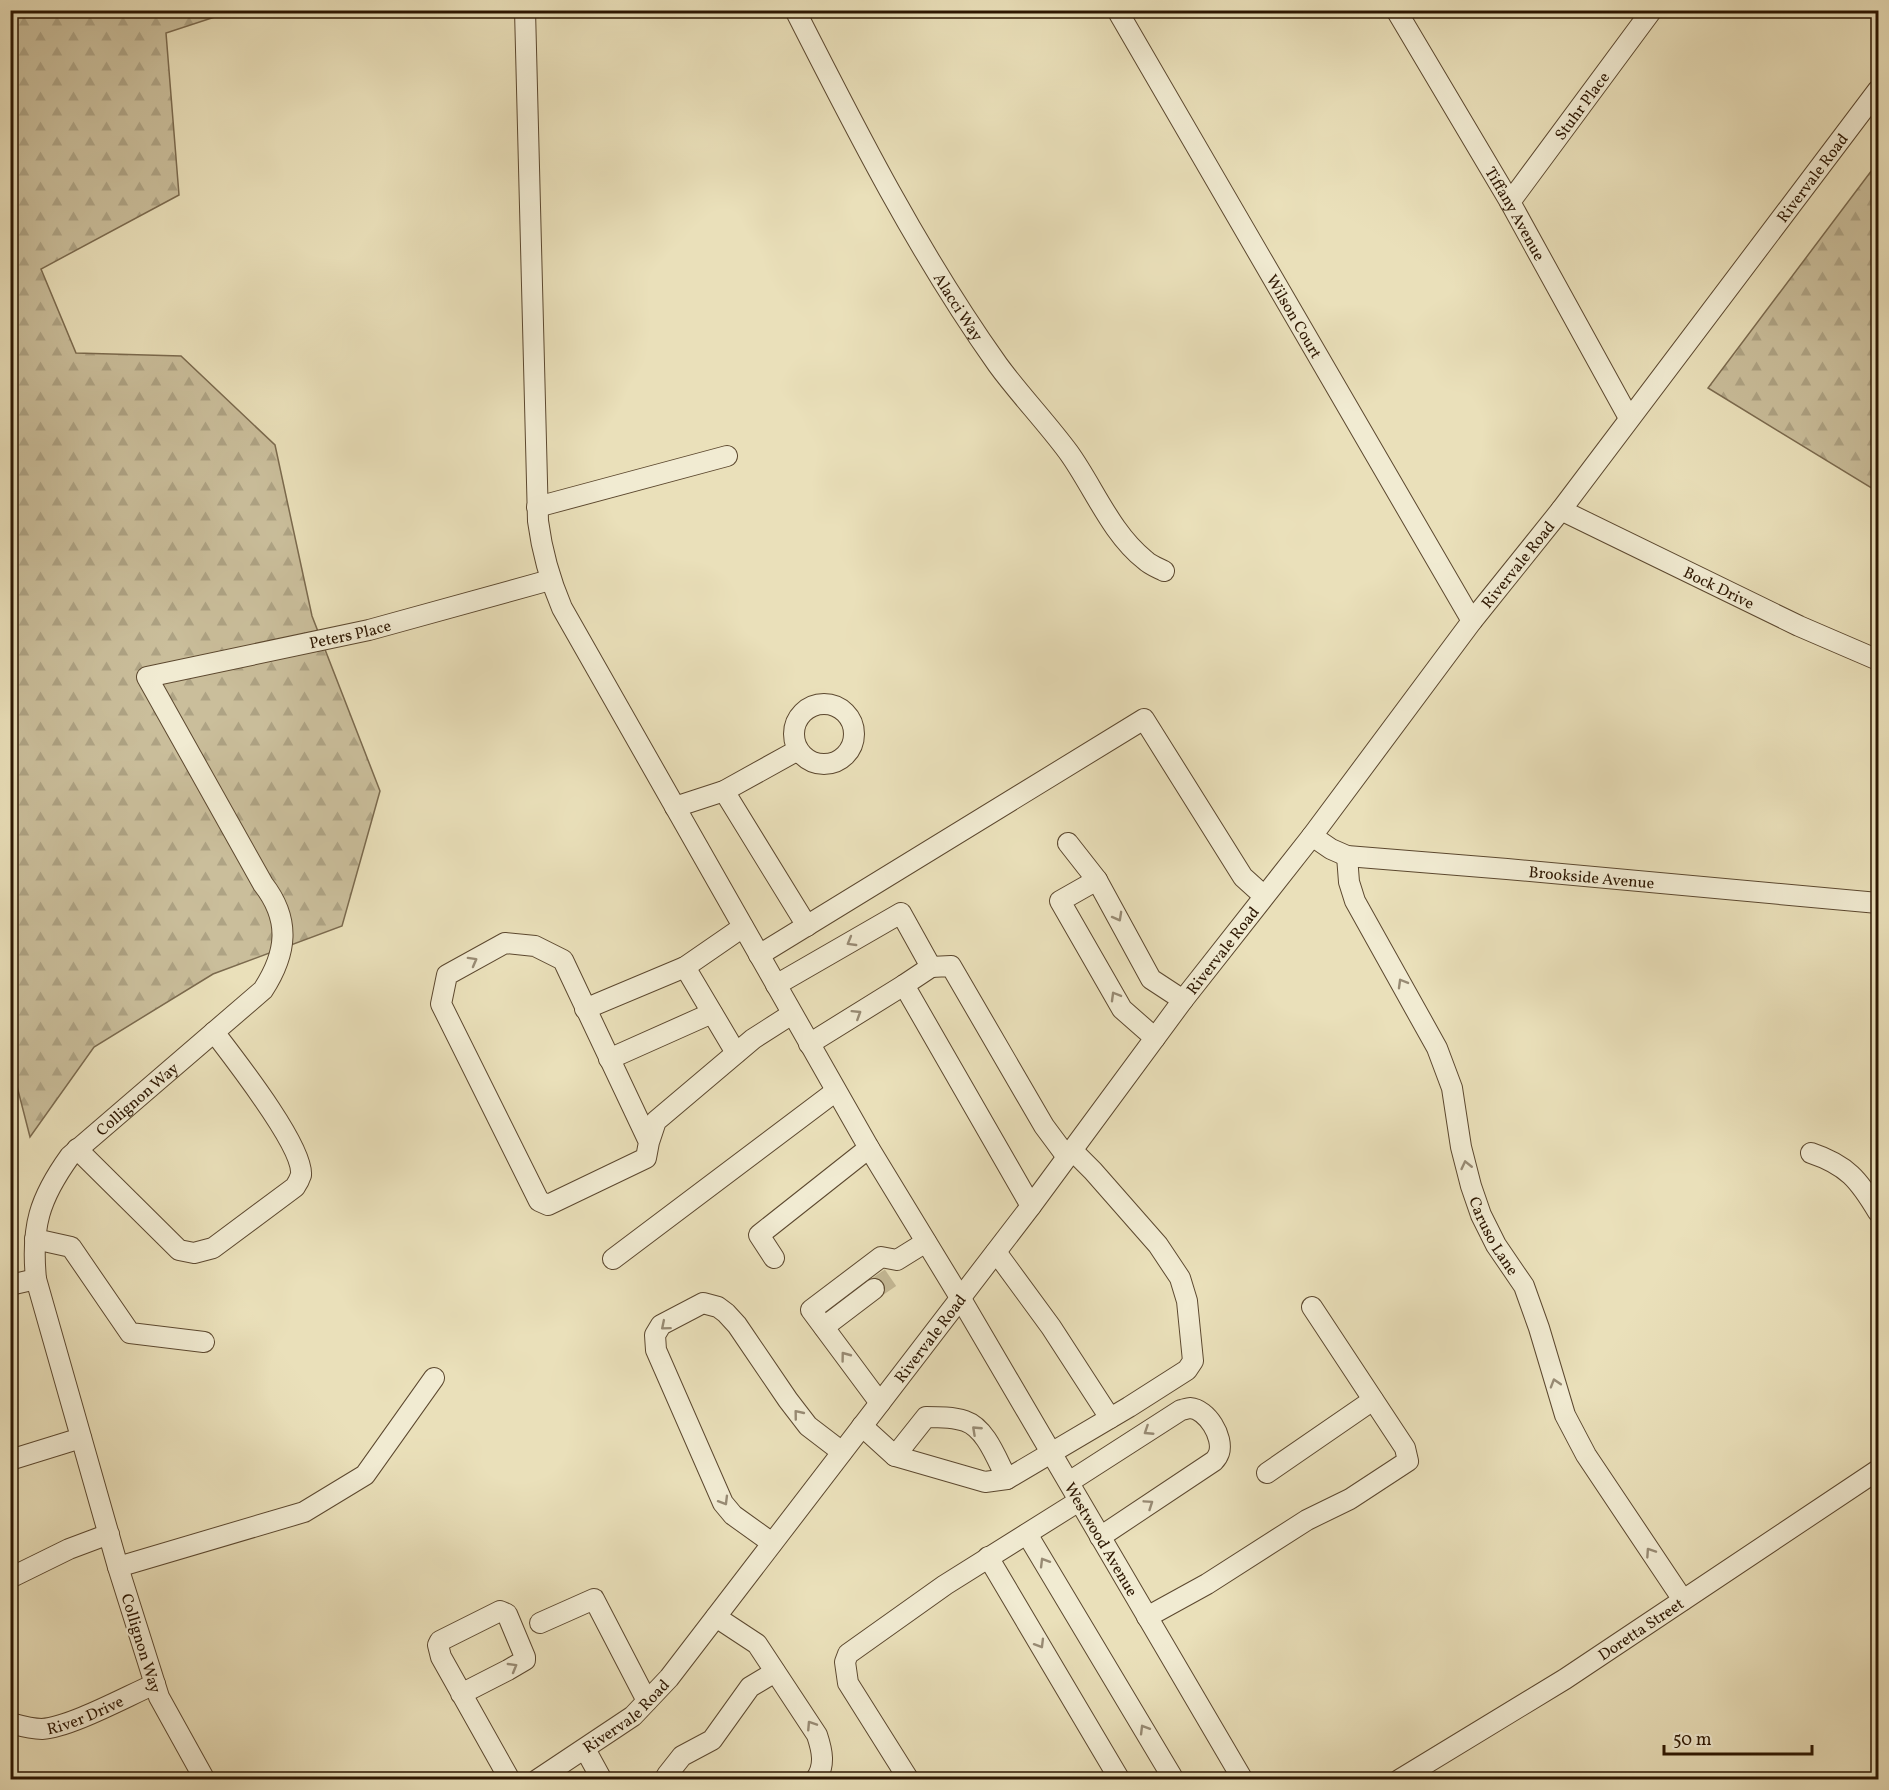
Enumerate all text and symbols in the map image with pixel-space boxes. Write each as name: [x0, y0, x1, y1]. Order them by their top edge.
street label: Stuhr Place: [1550, 68, 1616, 145]
street label: Rivervale Road: [1773, 130, 1854, 228]
street label: Tiffany Avenue: [1479, 163, 1549, 265]
street label: Alacci Way: [927, 269, 987, 346]
street label: Wilson Court: [1260, 271, 1326, 363]
street label: Rivervale Road: [1477, 517, 1561, 614]
street label: Bock Drive: [1679, 562, 1757, 616]
street label: Peters Place: [307, 615, 394, 655]
street label: Brookside Avenue: [1528, 862, 1655, 895]
street label: Rivervale Road: [1182, 903, 1265, 1000]
one-way arrow: [1111, 911, 1122, 922]
one-way arrow: [847, 935, 857, 947]
one-way arrow: [466, 957, 477, 968]
one-way arrow: [1398, 979, 1409, 989]
one-way arrow: [1111, 992, 1122, 1002]
one-way arrow: [851, 1010, 861, 1022]
street label: Collignon Way: [92, 1058, 184, 1142]
one-way arrow: [1460, 1160, 1473, 1170]
street label: Caruso Lane: [1462, 1194, 1523, 1281]
street label: Rivervale Road: [890, 1290, 972, 1388]
one-way arrow: [661, 1318, 672, 1329]
one-way arrow: [841, 1352, 852, 1363]
one-way arrow: [1550, 1378, 1562, 1389]
one-way arrow: [795, 1410, 806, 1421]
one-way arrow: [1144, 1423, 1154, 1435]
one-way arrow: [973, 1426, 984, 1437]
street label: Westwood Avenue: [1058, 1479, 1142, 1601]
one-way arrow: [716, 1495, 728, 1505]
one-way arrow: [1143, 1500, 1153, 1512]
one-way arrow: [1647, 1547, 1658, 1558]
one-way arrow: [1039, 1558, 1051, 1568]
street label: Collignon Way: [115, 1591, 166, 1696]
street label: Doretta Street: [1594, 1594, 1689, 1667]
one-way arrow: [1032, 1638, 1044, 1648]
one-way arrow: [507, 1663, 518, 1674]
street label: Rivervale Road: [579, 1675, 675, 1759]
street label: River Drive: [45, 1691, 128, 1741]
scale bar: [1664, 1718, 1812, 1756]
one-way arrow: [807, 1721, 818, 1732]
one-way arrow: [1139, 1725, 1151, 1735]
text: 50 m: [1673, 1728, 1712, 1753]

